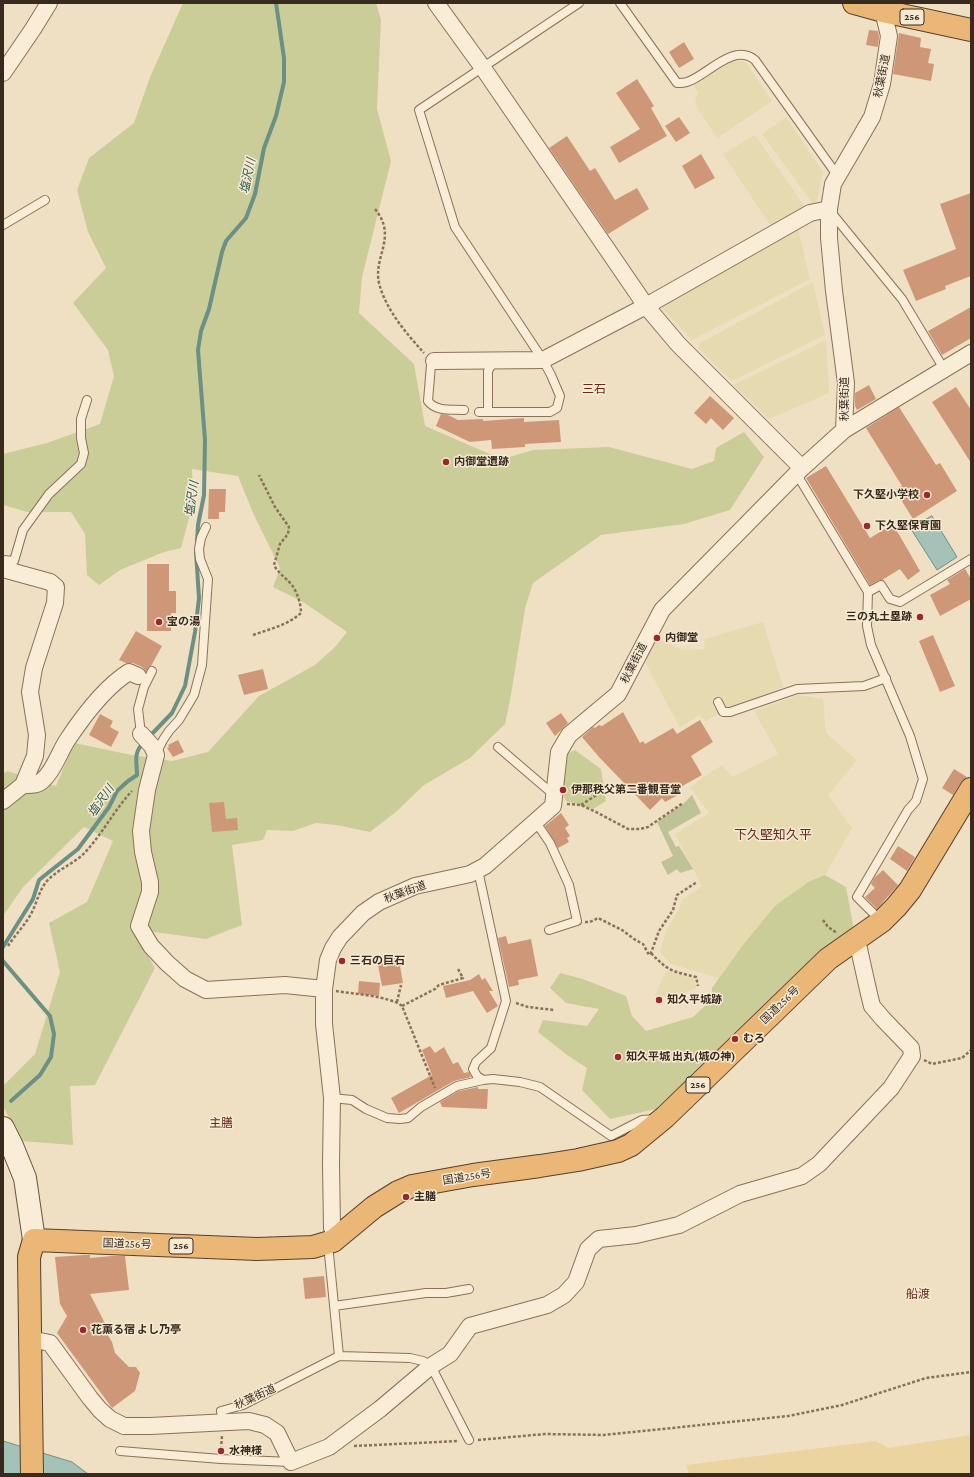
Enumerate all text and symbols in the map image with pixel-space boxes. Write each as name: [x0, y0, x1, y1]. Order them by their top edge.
road number: 256: [900, 9, 924, 25]
street label: 秋葉街道: [871, 53, 893, 99]
water label: 塩沢川: [237, 157, 259, 195]
street label: 秋葉街道: [838, 377, 852, 421]
district label: 三石: [582, 382, 606, 396]
place label: 内御堂遺跡: [454, 455, 509, 469]
marker: 内御堂遺跡: [441, 457, 451, 467]
water label: 塩沢川: [182, 480, 202, 518]
place label: 下久堅小学校: [853, 488, 919, 502]
marker: 下久堅小学校: [922, 490, 932, 500]
place label: 下久堅保育園: [875, 519, 941, 533]
marker: 下久堅保育園: [862, 521, 872, 531]
place label: 三の丸土塁跡: [846, 610, 912, 624]
marker: 三の丸土塁跡: [915, 612, 925, 622]
place label: 宝の湯: [167, 615, 200, 629]
marker: 宝の湯: [154, 617, 164, 627]
place label: 内御堂: [665, 631, 698, 645]
marker: 内御堂: [652, 633, 662, 643]
street label: 秋葉街道: [618, 640, 650, 686]
water label: 塩沢川: [85, 782, 117, 820]
place label: 伊那秩父第二番観音堂: [571, 783, 681, 797]
marker: 伊那秩父第二番観音堂: [558, 785, 568, 795]
district label: 下久堅知久平: [734, 827, 812, 843]
street label: 秋葉街道: [382, 878, 428, 906]
place label: 三石の巨石: [350, 954, 405, 968]
marker: 三石の巨石: [337, 956, 347, 966]
street label: 国道256号: [758, 983, 802, 1027]
place label: 知久平城跡: [667, 993, 722, 1007]
marker: 知久平城跡: [654, 995, 664, 1005]
place label: むろ: [743, 1032, 765, 1046]
marker: むろ: [730, 1034, 740, 1044]
place label: 知久平城 出丸(城の神): [626, 1050, 735, 1064]
marker: 知久平城 出丸(城の神): [613, 1052, 623, 1062]
road number: 256: [686, 1077, 710, 1093]
district label: 主膳: [209, 1116, 233, 1130]
street label: 国道256号: [442, 1167, 492, 1187]
place label: 主膳: [414, 1190, 436, 1204]
marker: 主膳: [401, 1192, 411, 1202]
street label: 国道256号: [102, 1237, 152, 1251]
road number: 256: [169, 1238, 193, 1254]
district label: 船渡: [906, 1287, 930, 1301]
place label: 花薫る宿 よし乃亭: [91, 1323, 181, 1337]
marker: 花薫る宿 よし乃亭: [78, 1325, 88, 1335]
street label: 秋葉街道: [232, 1382, 278, 1412]
place label: 水神様: [229, 1444, 262, 1458]
marker: 水神様: [216, 1446, 226, 1456]

